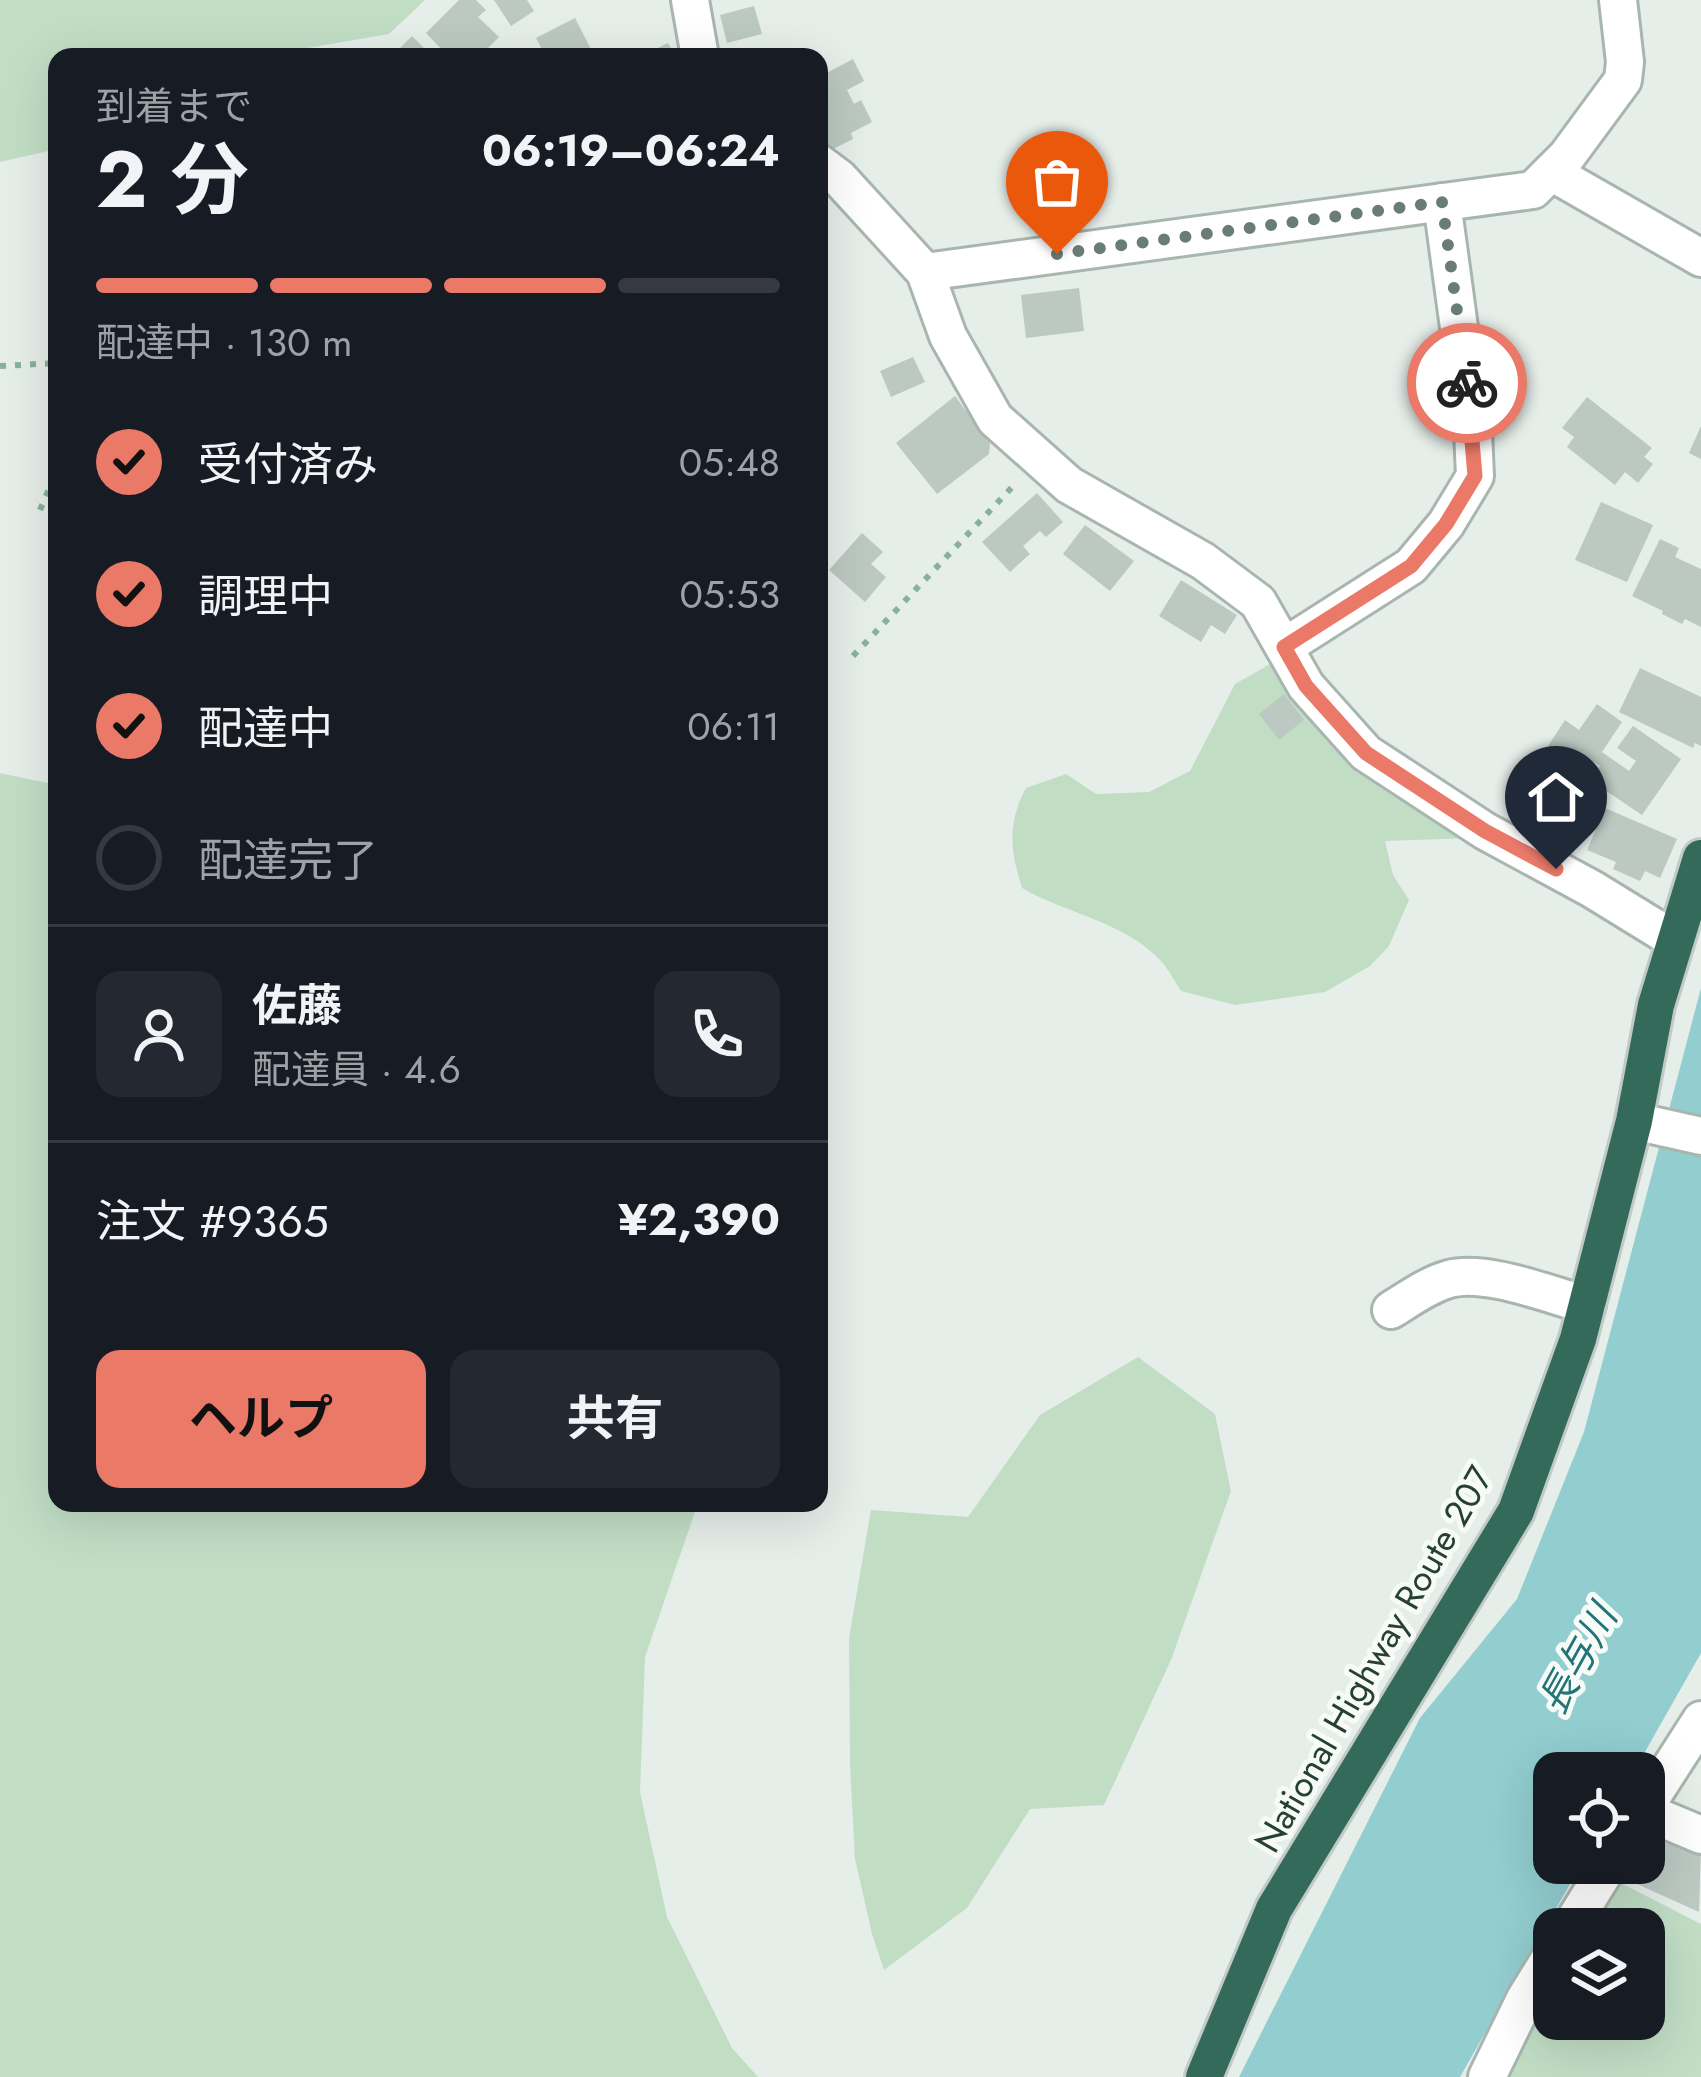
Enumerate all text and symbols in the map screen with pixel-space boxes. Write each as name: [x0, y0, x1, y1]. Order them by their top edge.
text: 到着まで: [96, 78, 252, 135]
text: 06:19–06:24: [482, 118, 780, 183]
text: 2 分: [96, 124, 249, 236]
pin: [1006, 131, 1108, 254]
icon: bag: [1024, 149, 1090, 215]
text: 配達中 · 130 m: [96, 314, 352, 371]
courier: [1407, 323, 1527, 443]
icon: bike: [1434, 350, 1500, 416]
icon: check: [96, 429, 162, 495]
text: 受付済み: [198, 432, 378, 497]
text: 05:48: [679, 434, 780, 491]
icon: check: [96, 561, 162, 627]
text: 調理中: [198, 564, 333, 629]
text: 05:53: [680, 566, 780, 623]
icon: check: [96, 693, 162, 759]
text: 配達中: [198, 696, 333, 761]
text: 06:11: [687, 698, 780, 755]
pin: [1505, 746, 1607, 869]
icon: home: [1523, 764, 1589, 830]
text: 配達完了: [198, 828, 378, 893]
button: person: [96, 971, 222, 1097]
button: phone: [654, 971, 780, 1097]
text: 佐藤: [252, 973, 342, 1038]
text: 配達員 · 4.6: [252, 1041, 461, 1098]
text: ¥2,390: [618, 1187, 780, 1252]
text: 注文 #9365: [96, 1189, 329, 1254]
button: ヘルプ: [96, 1350, 426, 1488]
button: 共有: [450, 1350, 780, 1488]
street label: National Highway Route 207: [1241, 1456, 1505, 1862]
water label: 長与川: [1524, 1591, 1633, 1724]
map controls: [1533, 1752, 1665, 2040]
button: locate: [1533, 1752, 1665, 1884]
button: layers: [1533, 1908, 1665, 2040]

